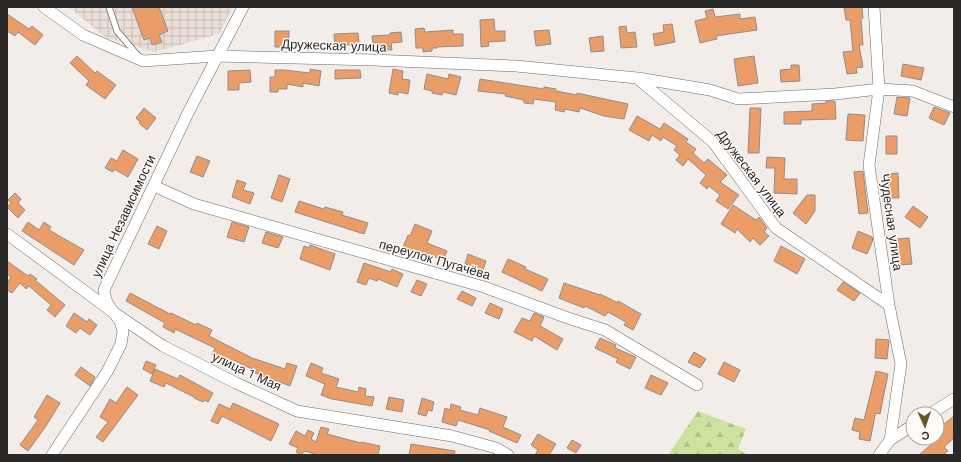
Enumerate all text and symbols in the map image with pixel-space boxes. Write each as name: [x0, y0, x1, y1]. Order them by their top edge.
street label: Дружеская улица: [281, 36, 388, 55]
street label: Дружеская улица: [714, 127, 790, 221]
street label: улица Независимости: [88, 153, 158, 280]
street label: Чудесная улица: [877, 173, 906, 272]
street label: переулок Пугачёва: [377, 236, 493, 283]
street label: улица 1 Мая: [210, 349, 284, 394]
north arrow: [905, 406, 945, 446]
text: С: [921, 429, 930, 442]

